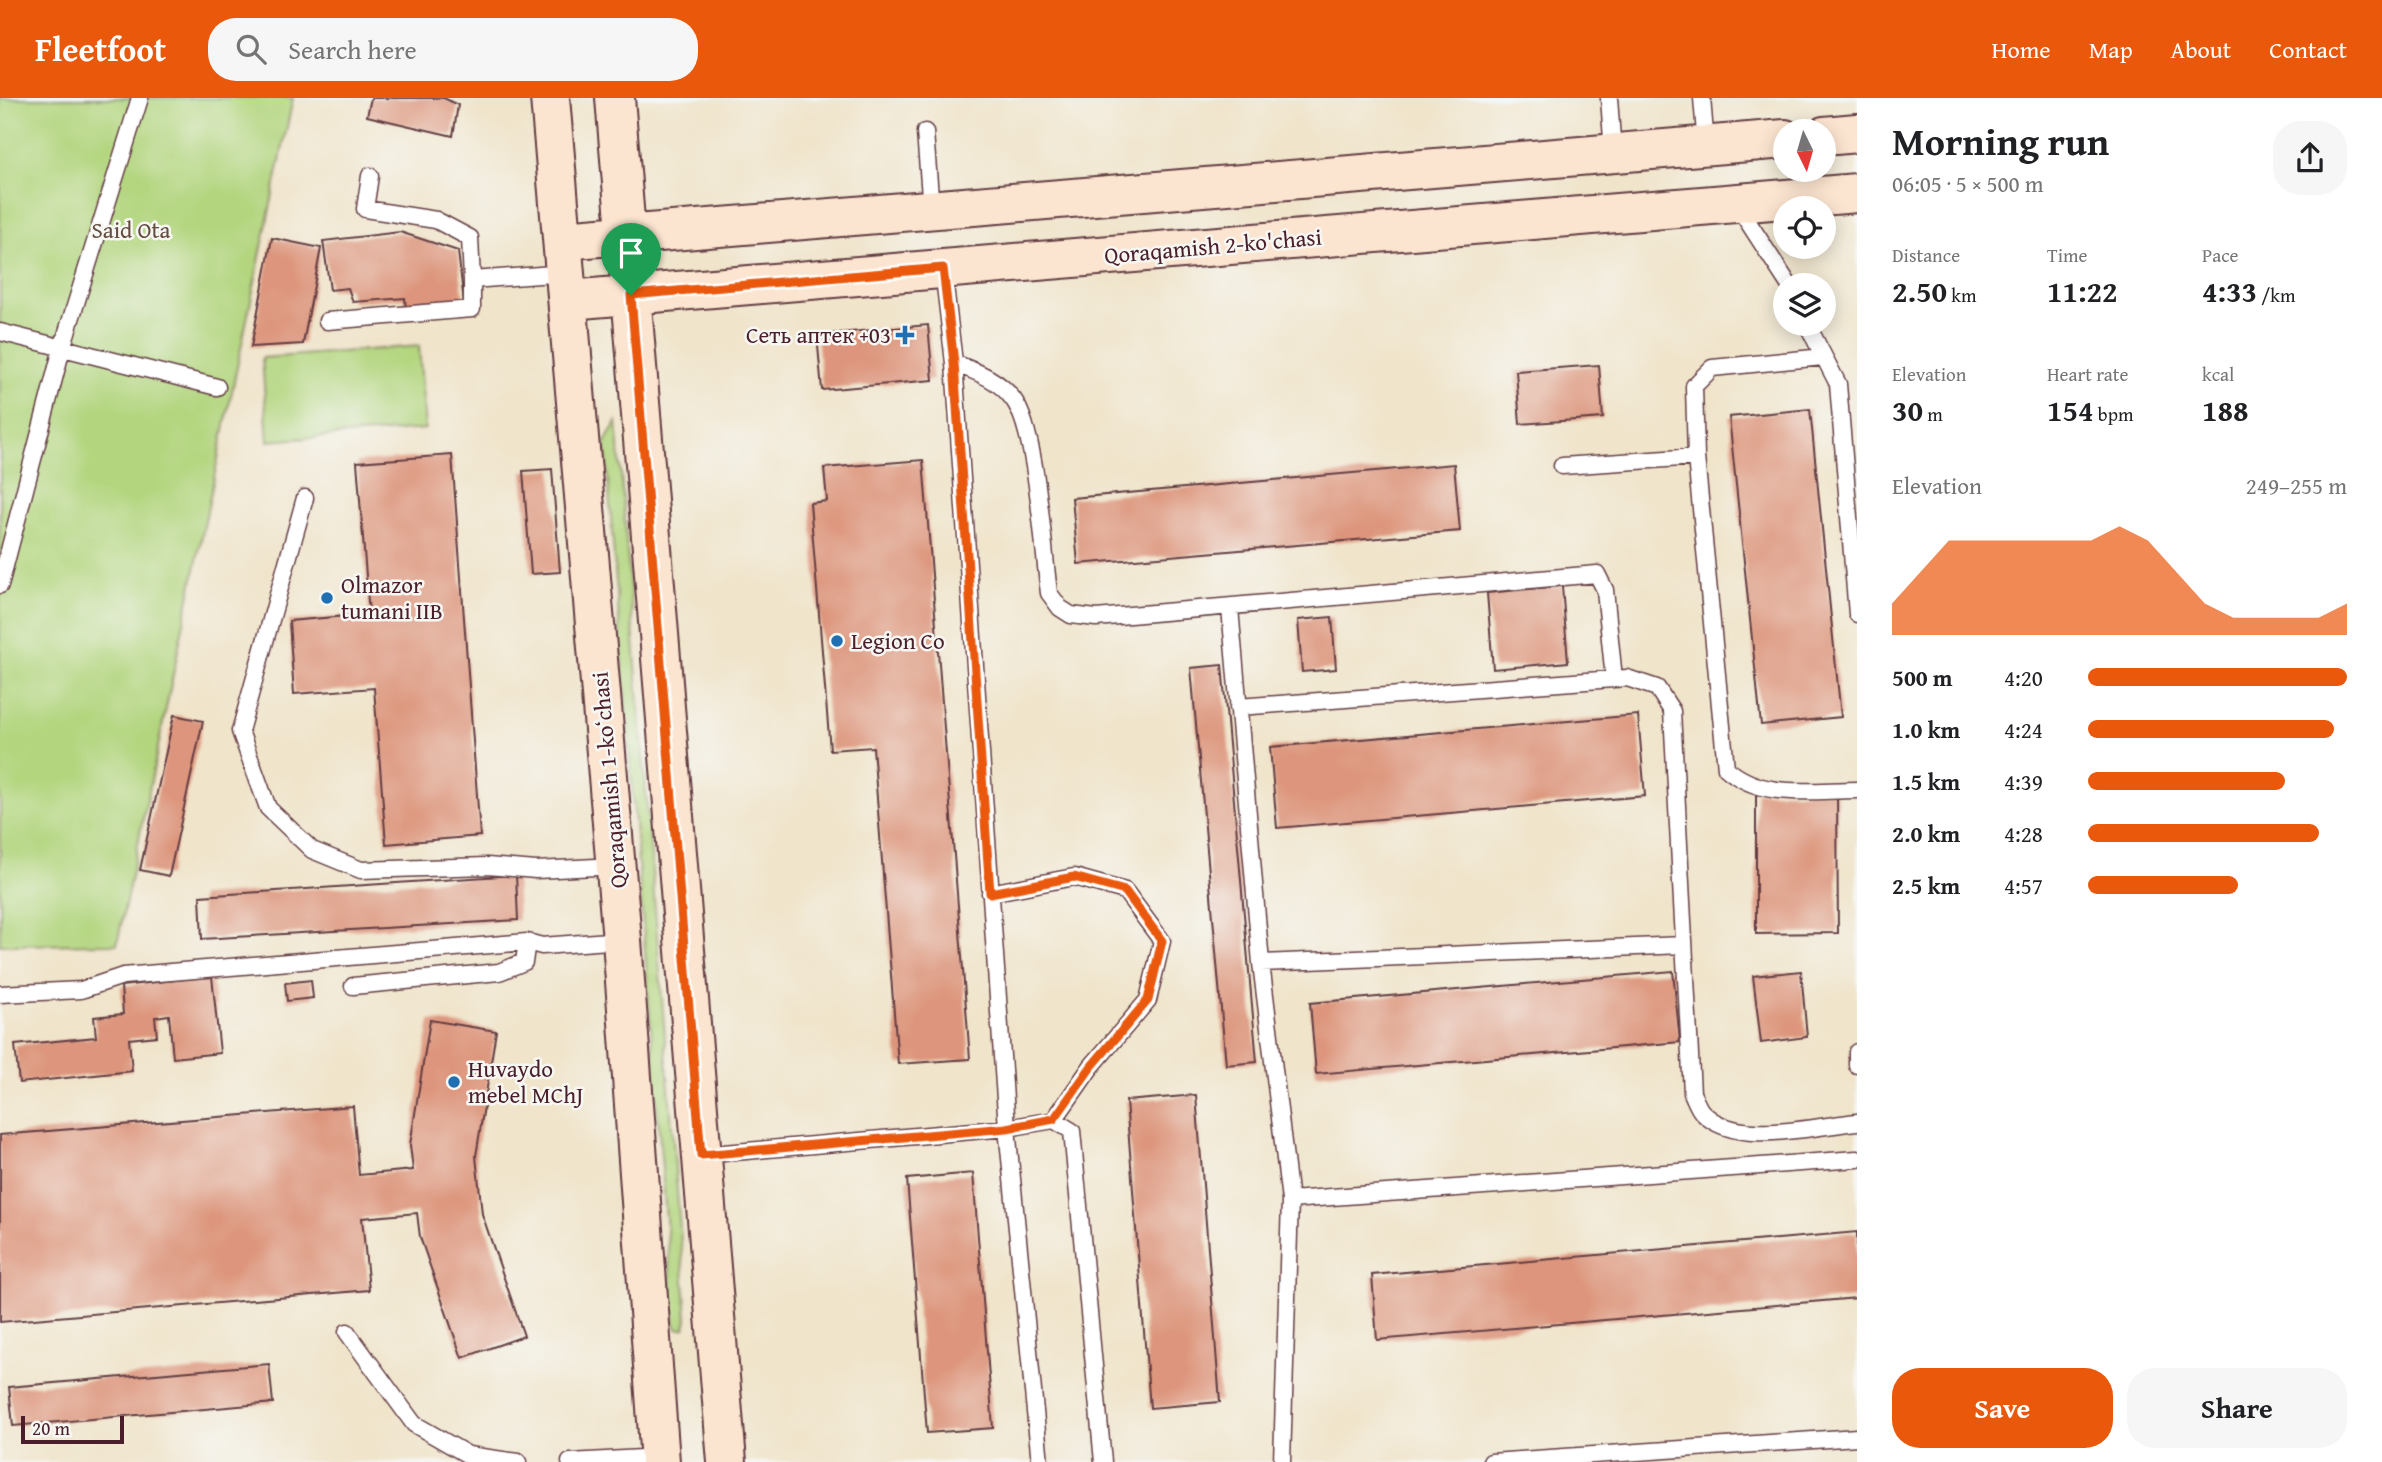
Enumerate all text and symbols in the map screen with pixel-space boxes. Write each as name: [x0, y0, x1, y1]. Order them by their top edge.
search box: [208, 18, 698, 81]
text: Fleetfoot: [35, 25, 166, 73]
icon: search: [232, 30, 270, 68]
text: Search here: [288, 30, 417, 69]
text: Home: [1992, 32, 2051, 67]
text: Map: [2089, 32, 2133, 67]
text: About: [2171, 32, 2231, 67]
text: Contact: [2269, 32, 2347, 67]
text: Morning run: [1892, 113, 2109, 169]
north arrow: [1773, 119, 1836, 182]
map controls: [1773, 119, 1836, 336]
button: share: [2273, 121, 2347, 195]
text: 06:05 · 5 × 500 m: [1892, 167, 2044, 200]
button: locate: [1773, 196, 1836, 259]
park label: Said Ota: [92, 213, 171, 246]
street label: Qoraqamish 2-ko'chasi: [1103, 220, 1323, 271]
pin: [601, 223, 661, 295]
icon: arrive: [612, 234, 650, 272]
text: Distance: [1892, 241, 1960, 269]
text: Time: [2047, 241, 2087, 269]
text: Pace: [2202, 241, 2239, 269]
text: 2.50: [1892, 269, 1947, 313]
text: 11:22: [2047, 269, 2118, 313]
text: 4:33: [2202, 269, 2257, 313]
button: layers: [1773, 273, 1836, 336]
text: km: [1947, 281, 1976, 309]
text: /km: [2257, 281, 2295, 309]
place label: Сеть аптек +03: [746, 318, 891, 351]
marker: Сеть аптек +03: [897, 327, 913, 343]
text: Elevation: [1892, 360, 1966, 388]
text: Heart rate: [2047, 360, 2128, 388]
text: kcal: [2202, 360, 2234, 388]
text: 30: [1892, 388, 1923, 432]
text: 154: [2047, 388, 2094, 432]
text: 188: [2202, 388, 2249, 432]
text: m: [1923, 400, 1943, 428]
text: bpm: [2094, 400, 2133, 428]
text: Elevation: [1892, 469, 1982, 502]
text: 249–255 m: [2246, 469, 2347, 502]
place label: Olmazor tumani IIB: [341, 568, 443, 627]
marker: Olmazor tumani IIB: [319, 590, 335, 606]
place label: Legion Co: [851, 624, 945, 657]
marker: Legion Co: [829, 633, 845, 649]
text: 500 m: [1892, 661, 1953, 694]
text: 4:20: [2004, 661, 2043, 694]
street label: Qoraqamish 1-koʻchasi: [583, 670, 634, 890]
text: 1.0 km: [1892, 713, 1960, 746]
text: 4:24: [2004, 713, 2043, 746]
text: 1.5 km: [1892, 765, 1960, 798]
text: 4:39: [2004, 765, 2043, 798]
text: 2.0 km: [1892, 817, 1960, 850]
text: 4:28: [2004, 817, 2043, 850]
text: 2.5 km: [1892, 869, 1960, 902]
text: 4:57: [2004, 869, 2043, 902]
place label: Huvaydo mebel MChJ: [468, 1052, 583, 1111]
marker: Huvaydo mebel MChJ: [446, 1074, 462, 1090]
button: Save: [1892, 1368, 2113, 1448]
button: Share: [2127, 1368, 2347, 1448]
scale bar: [21, 1413, 124, 1445]
text: 20 m: [32, 1414, 70, 1442]

